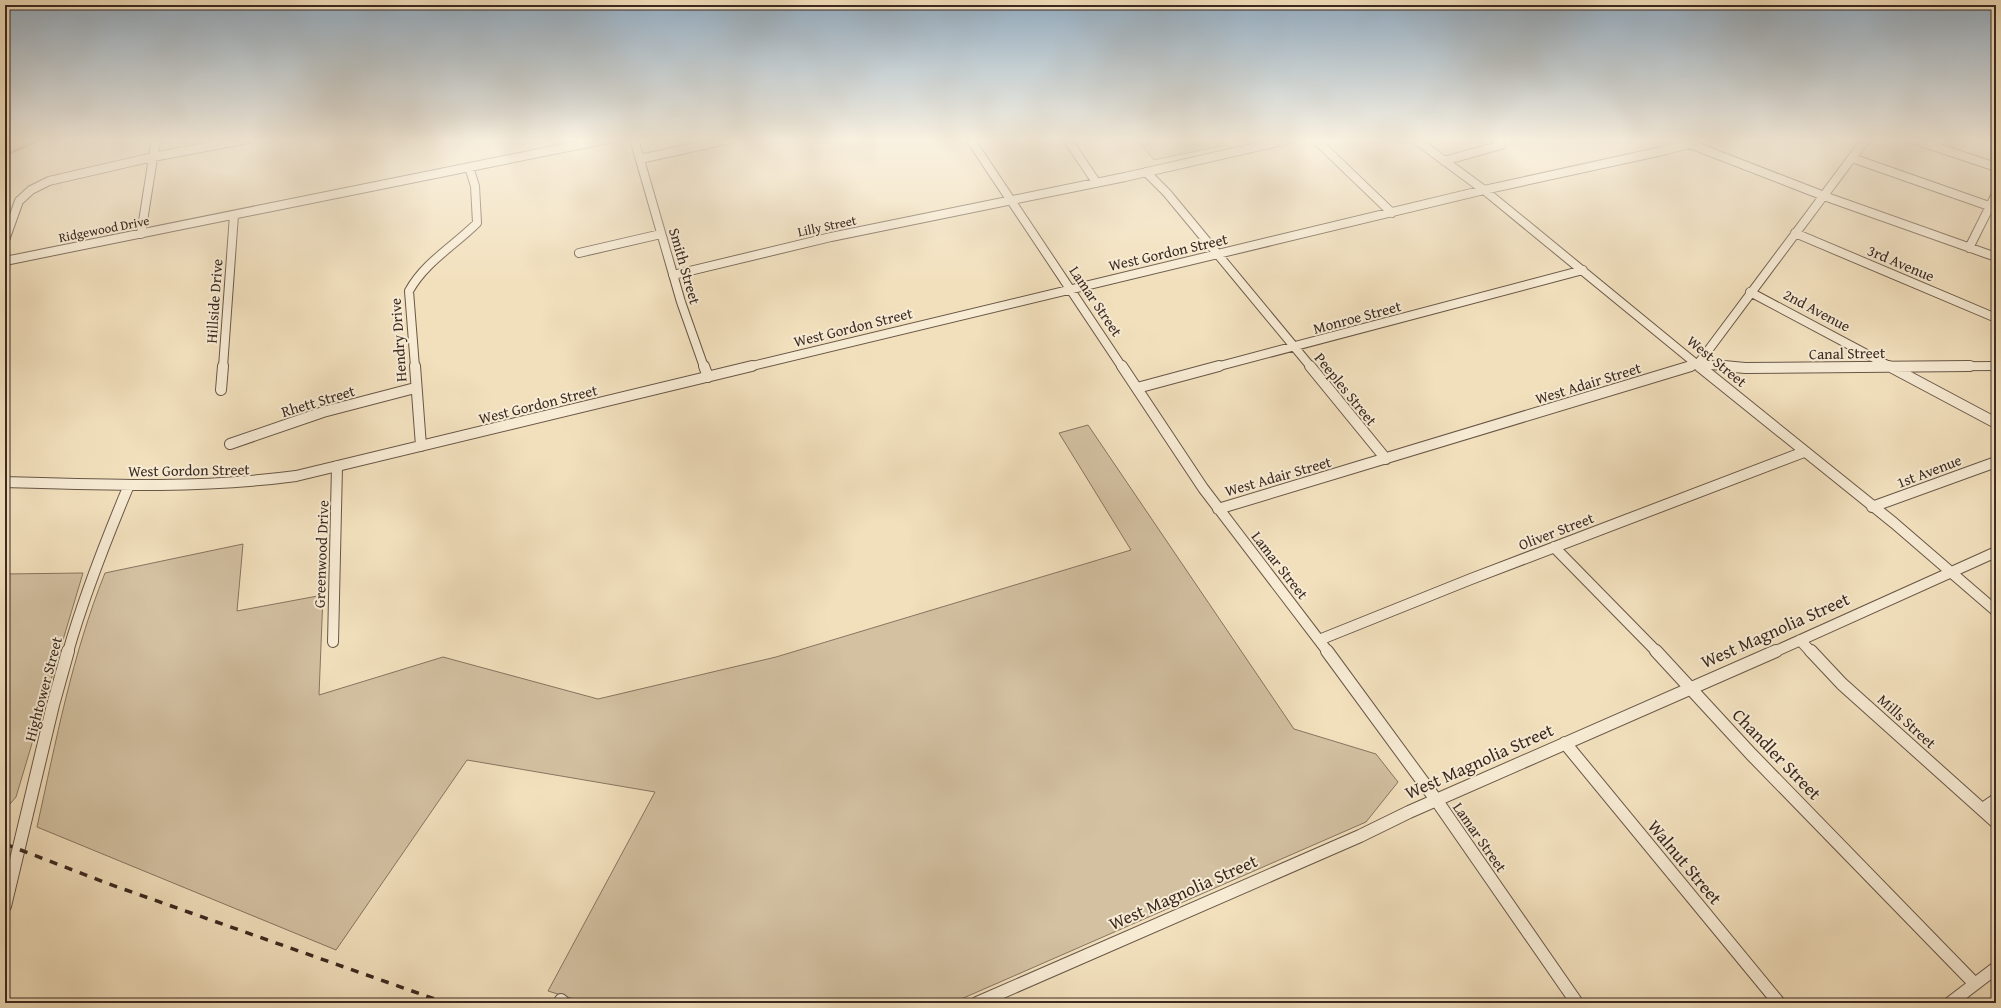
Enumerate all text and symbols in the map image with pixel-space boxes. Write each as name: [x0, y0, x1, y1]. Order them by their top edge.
street label: Lilly Street: [796, 210, 858, 241]
street label: Ridgewood Drive: [57, 211, 151, 247]
street label: Smith Street: [664, 225, 706, 307]
street label: West Gordon Street: [1106, 228, 1230, 276]
street label: 3rd Avenue: [1864, 240, 1938, 286]
street label: Hillside Drive: [201, 258, 227, 344]
street label: Lamar Street: [1065, 261, 1128, 341]
street label: 2nd Avenue: [1780, 284, 1854, 336]
street label: Monroe Street: [1311, 295, 1404, 339]
street label: Hendry Drive: [385, 297, 411, 383]
street label: West Gordon Street: [791, 302, 915, 352]
street label: West Street: [1683, 330, 1752, 392]
street label: Canal Street: [1809, 342, 1886, 364]
street label: Peeples Street: [1310, 348, 1383, 431]
street label: West Adair Street: [1533, 357, 1644, 409]
street label: West Gordon Street: [476, 379, 600, 429]
street label: Rhett Street: [279, 380, 358, 422]
street label: 1st Avenue: [1894, 449, 1964, 493]
street label: West Adair Street: [1222, 451, 1334, 501]
street label: West Gordon Street: [128, 458, 251, 482]
street label: Greenwood Drive: [309, 500, 333, 608]
street label: Oliver Street: [1515, 507, 1597, 555]
street label: Lamar Street: [1247, 527, 1314, 604]
street label: West Magnolia Street: [1696, 585, 1854, 675]
street label: Hightower Street: [19, 634, 67, 744]
street label: Mills Street: [1873, 689, 1941, 753]
street label: Chandler Street: [1726, 702, 1828, 806]
street label: West Magnolia Street: [1400, 716, 1558, 806]
street label: Lamar Street: [1448, 798, 1512, 877]
street label: Walnut Street: [1641, 814, 1729, 911]
street label: West Magnolia Street: [1104, 847, 1262, 937]

